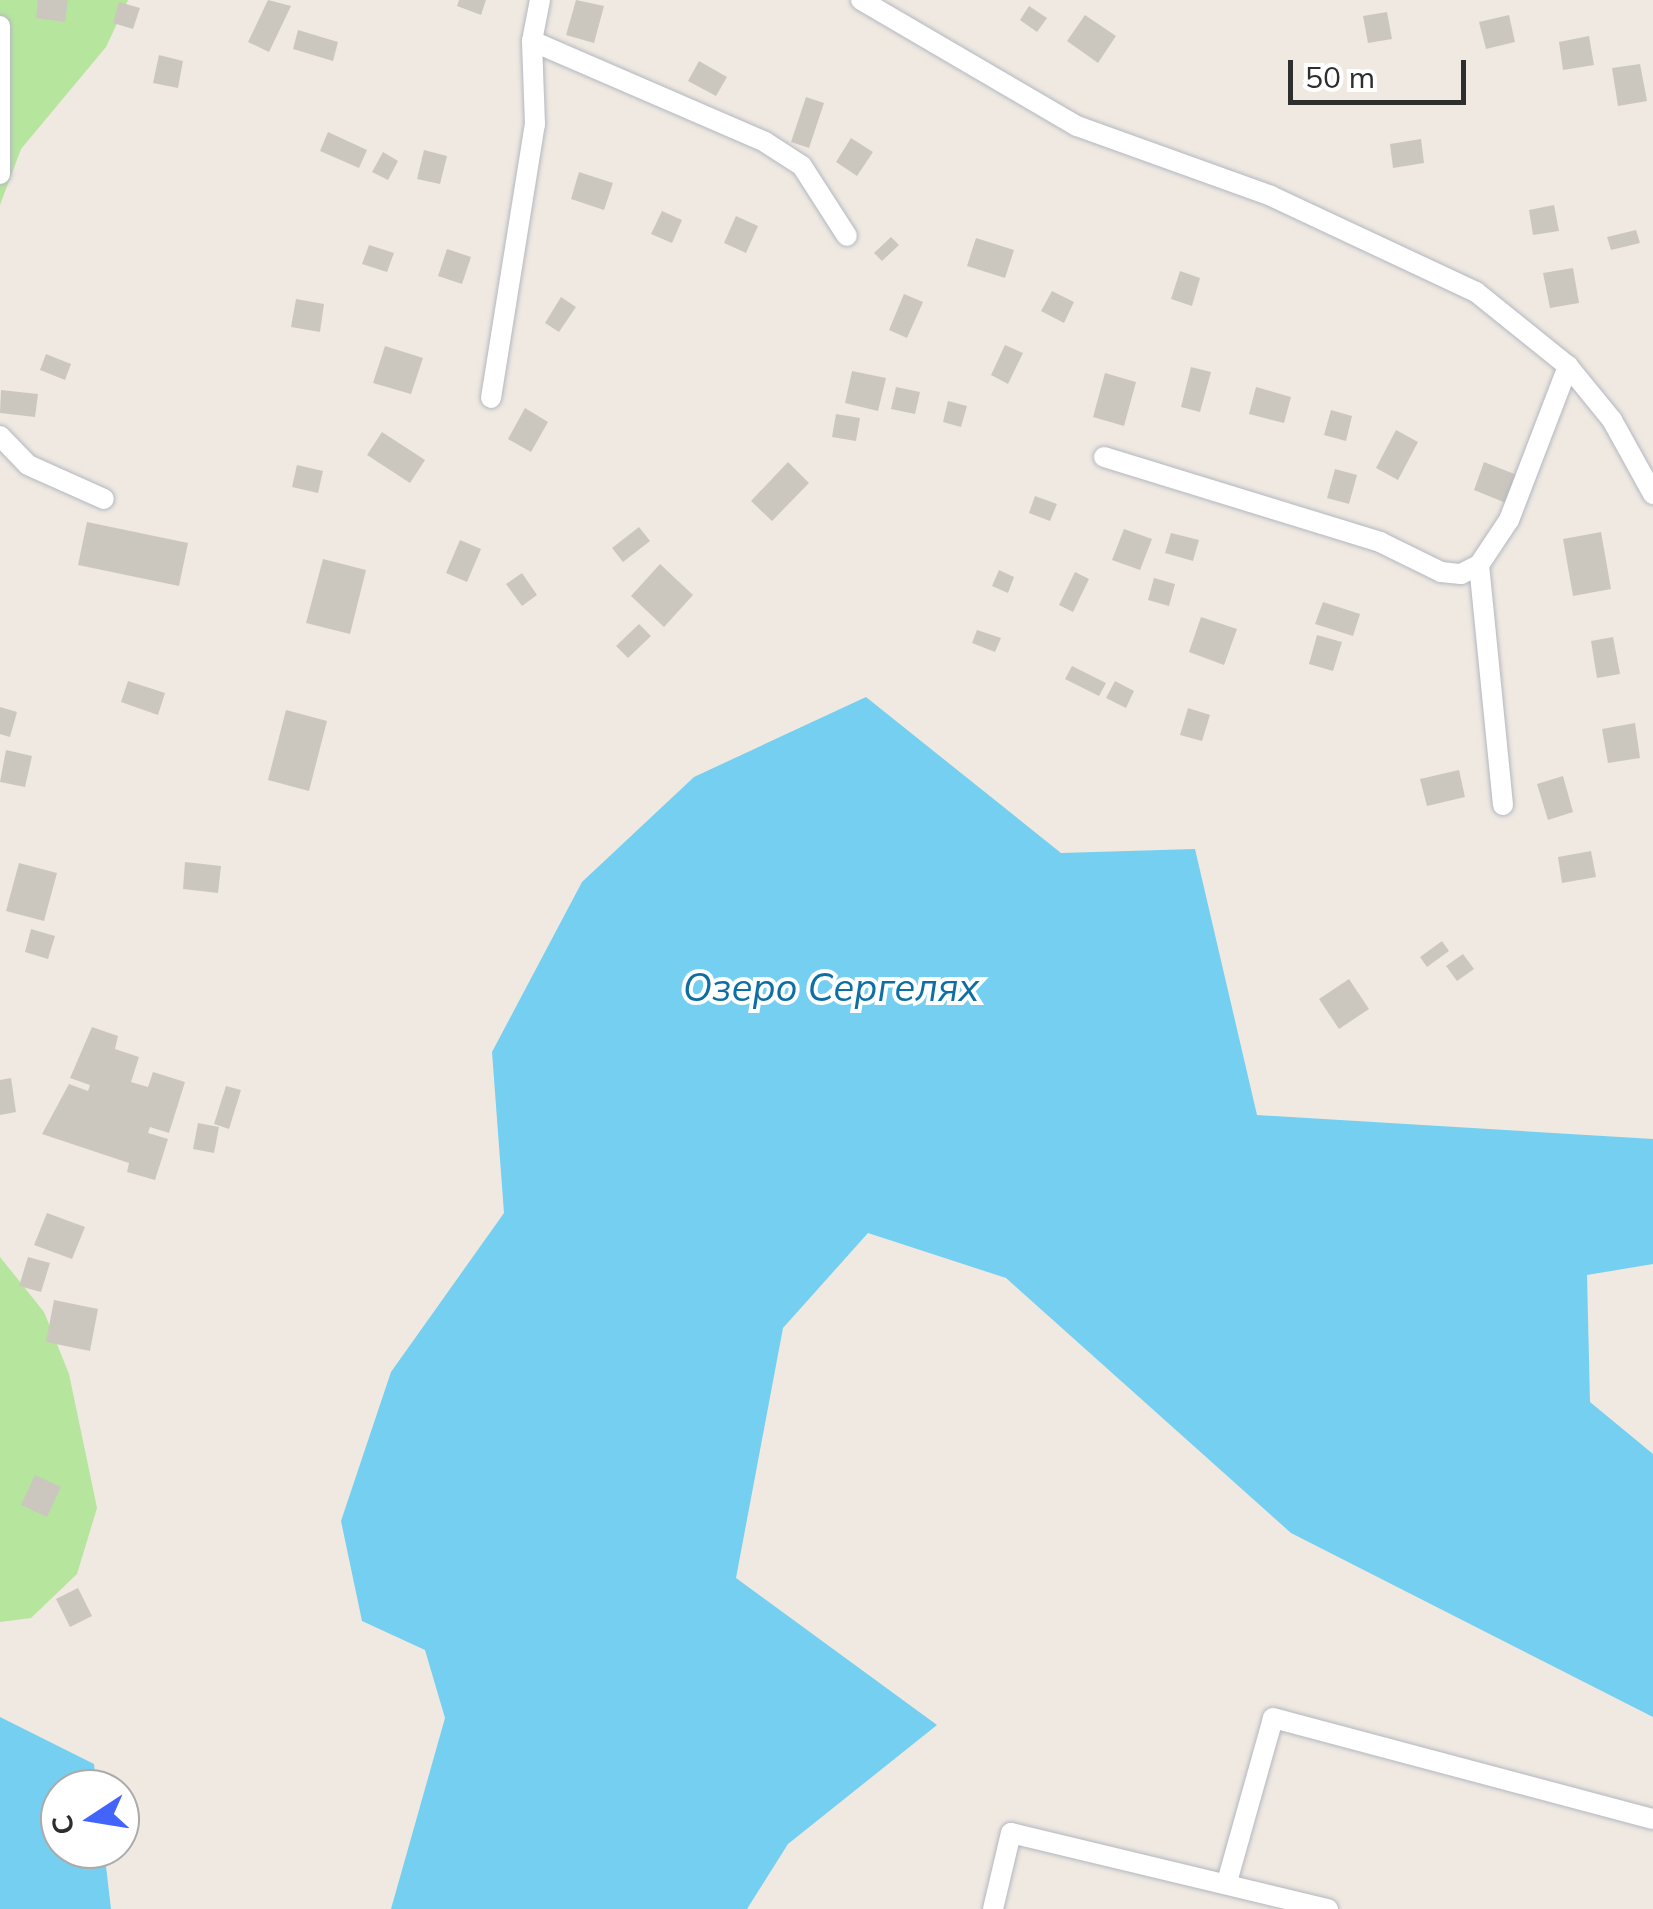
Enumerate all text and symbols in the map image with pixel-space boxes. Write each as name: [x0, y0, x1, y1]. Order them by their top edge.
scale bar: [1293, 40, 1470, 102]
text: 50 m: [1305, 58, 1375, 96]
water label: Озеро Сергелях: [683, 965, 979, 1011]
north arrow: [40, 1769, 140, 1869]
text: С: [43, 1812, 81, 1838]

